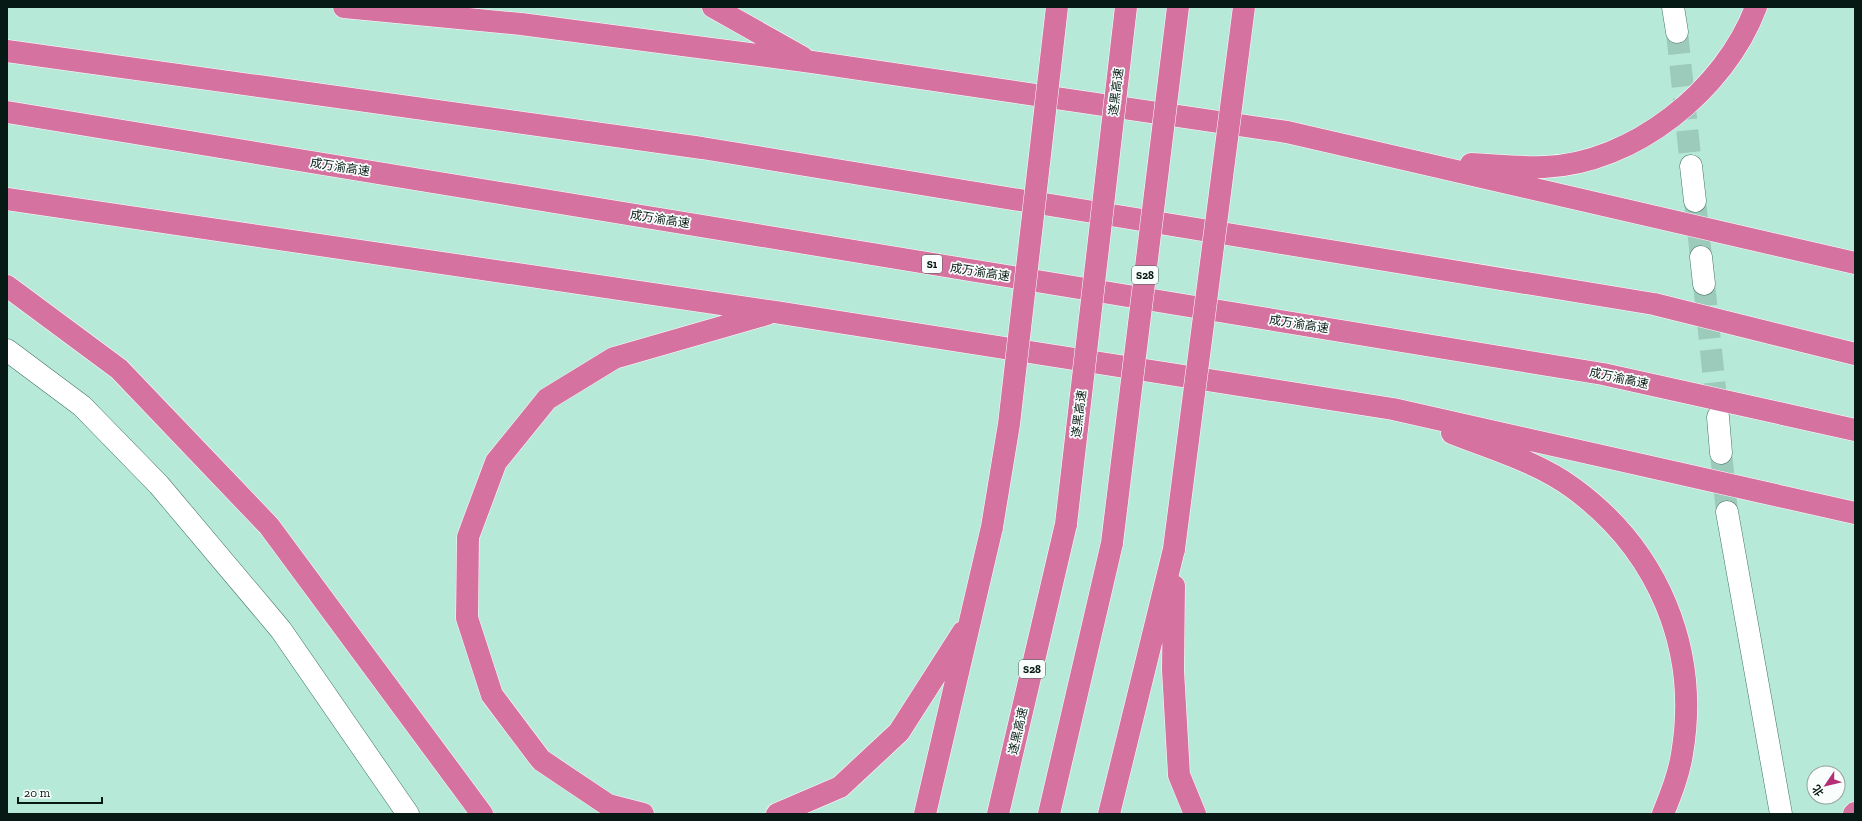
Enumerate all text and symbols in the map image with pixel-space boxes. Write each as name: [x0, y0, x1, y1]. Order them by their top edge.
street label: 遂黑高速: [1106, 67, 1126, 117]
street label: 成万渝高速: [309, 155, 371, 179]
street label: 成万渝高速: [629, 207, 691, 231]
road number: S1: [922, 255, 942, 273]
street label: 成万渝高速: [949, 260, 1011, 284]
road number: S28: [1132, 266, 1158, 284]
street label: 成万渝高速: [1268, 312, 1330, 336]
street label: 成万渝高速: [1588, 365, 1650, 391]
street label: 遂黑高速: [1069, 389, 1089, 439]
road number: S28: [1019, 660, 1045, 678]
street label: 遂黑高速: [1006, 706, 1030, 756]
north arrow: [1806, 765, 1846, 805]
scale bar: [18, 779, 102, 805]
text: 北: [1810, 782, 1827, 799]
text: 20 m: [24, 786, 51, 800]

